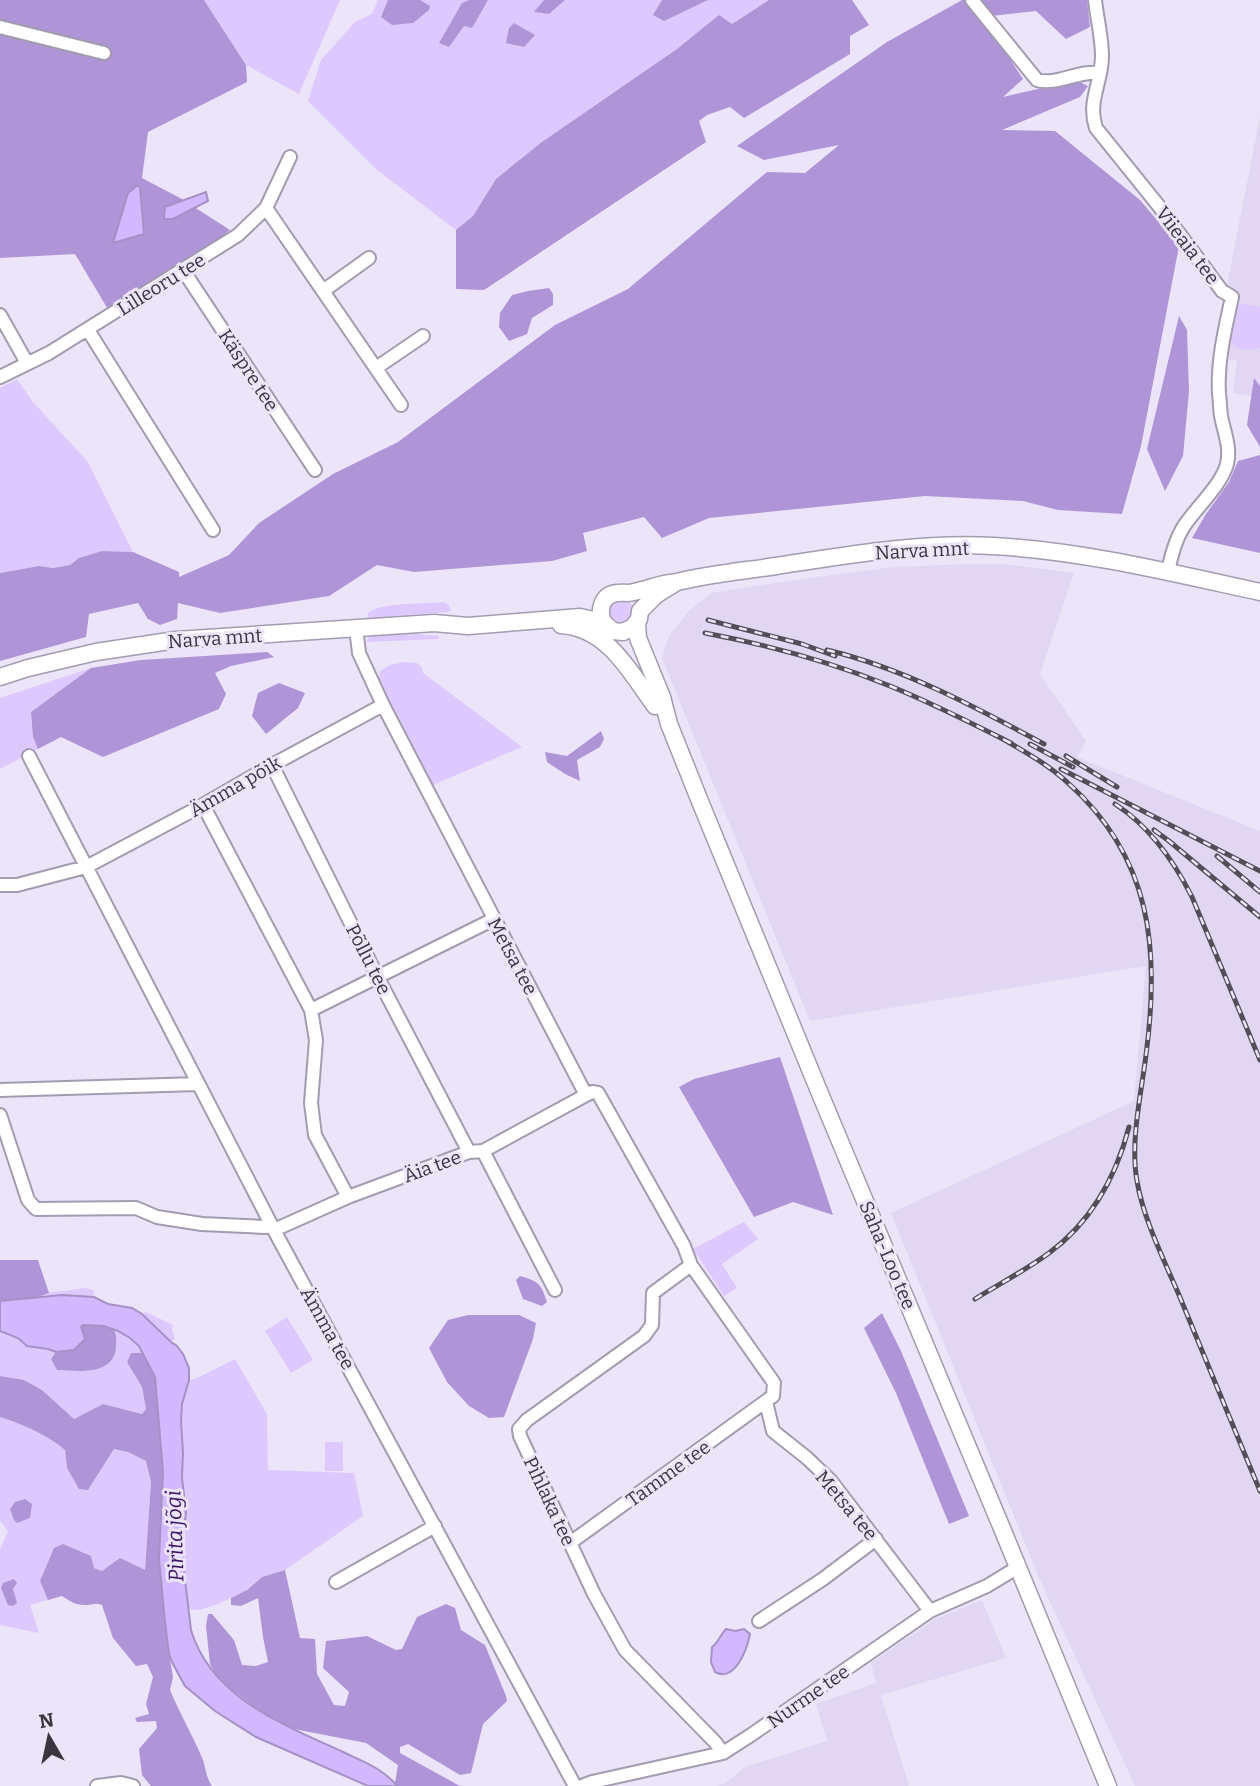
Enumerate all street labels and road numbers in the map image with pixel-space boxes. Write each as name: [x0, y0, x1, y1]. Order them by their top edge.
street label: Viieaia tee: [1151, 202, 1224, 289]
street label: Lilleoru tee: [113, 248, 210, 321]
street label: Käspre tee: [214, 325, 284, 416]
street label: Narva mnt: [874, 537, 970, 564]
street label: Narva mnt: [167, 624, 263, 653]
street label: Ämma põik: [185, 751, 285, 822]
street label: Metsa tee: [483, 914, 543, 999]
street label: Põllu tee: [341, 920, 396, 998]
street label: Äia tee: [400, 1145, 464, 1188]
street label: Saha-Loo tee: [854, 1198, 921, 1313]
street label: Ämma tee: [295, 1283, 360, 1374]
street label: Tamme tee: [622, 1435, 715, 1512]
street label: Pihlaka tee: [519, 1453, 580, 1550]
street label: Metsa tee: [811, 1466, 883, 1545]
street label: Nurme tee: [763, 1660, 854, 1733]

